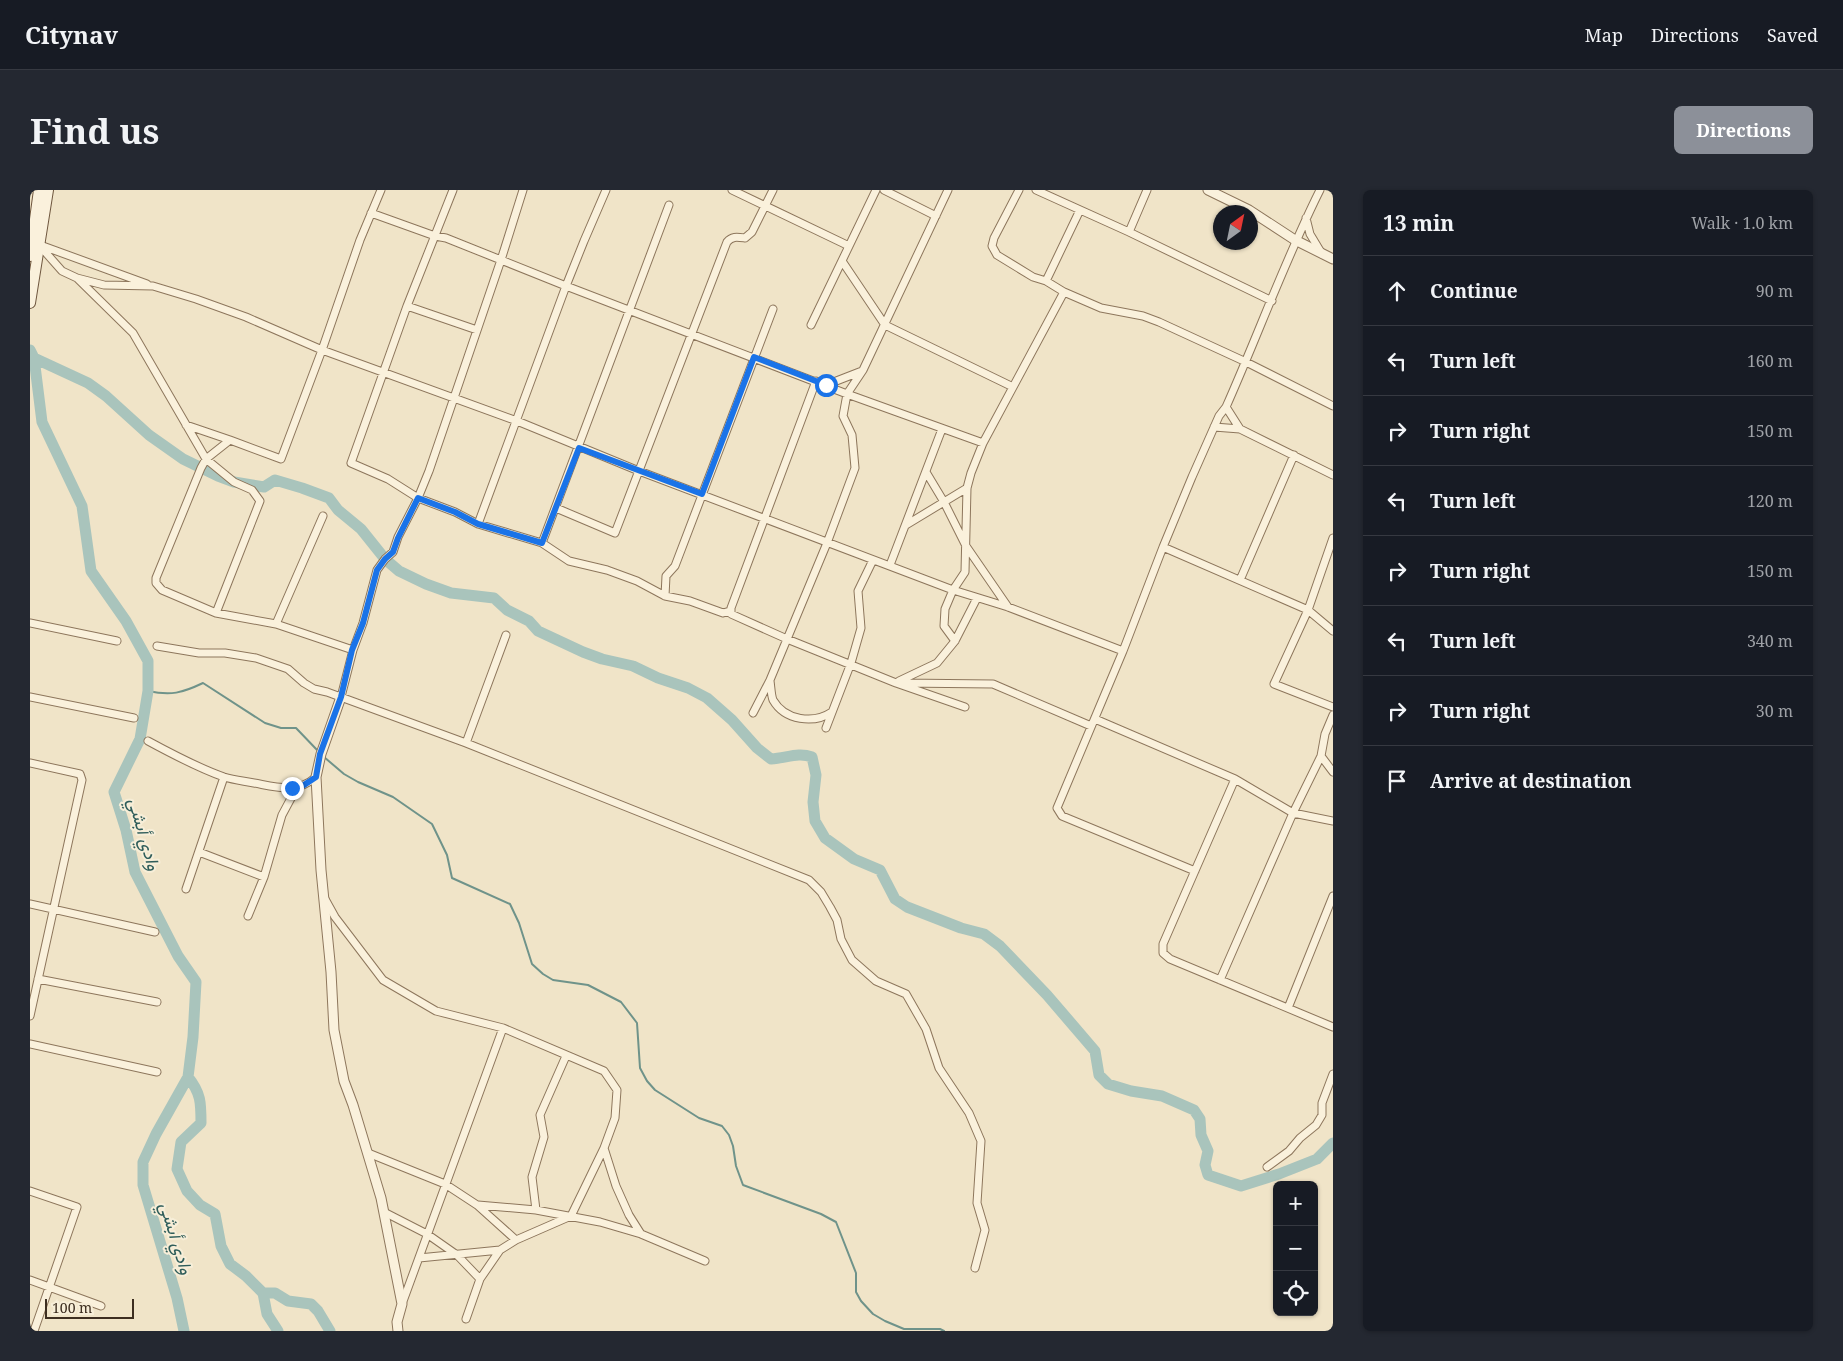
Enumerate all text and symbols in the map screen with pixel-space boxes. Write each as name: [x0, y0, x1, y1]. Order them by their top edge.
text: Citynav: [25, 18, 118, 51]
text: Map: [1585, 23, 1623, 47]
text: Directions: [1651, 23, 1739, 47]
text: Saved: [1767, 23, 1818, 47]
button: Directions: [1674, 106, 1813, 154]
text: Find us: [30, 107, 159, 154]
north arrow: [1213, 205, 1258, 250]
text: 13 min: [1383, 209, 1454, 237]
text: Walk · 1.0 km: [1691, 212, 1793, 234]
icon: ahead: [1383, 277, 1411, 305]
text: Continue: [1430, 278, 1518, 304]
text: 90 m: [1756, 280, 1793, 302]
icon: left: [1383, 347, 1411, 375]
text: Turn left: [1430, 348, 1516, 374]
text: 160 m: [1747, 350, 1793, 372]
route start: [815, 374, 838, 397]
icon: right: [1383, 417, 1411, 445]
text: Turn right: [1430, 418, 1530, 444]
text: 150 m: [1747, 420, 1793, 442]
icon: left: [1383, 487, 1411, 515]
text: Turn left: [1430, 488, 1516, 514]
text: 120 m: [1747, 490, 1793, 512]
icon: right: [1383, 557, 1411, 585]
text: Turn right: [1430, 558, 1530, 584]
text: 150 m: [1747, 560, 1793, 582]
icon: left: [1383, 627, 1411, 655]
text: Turn left: [1430, 628, 1516, 654]
text: 340 m: [1747, 630, 1793, 652]
icon: right: [1383, 697, 1411, 725]
text: Turn right: [1430, 698, 1530, 724]
text: 30 m: [1756, 700, 1793, 722]
icon: arrive: [1383, 767, 1411, 795]
text: Arrive at destination: [1430, 768, 1632, 794]
route end: [281, 777, 304, 800]
water label: وادي أبشي: [119, 795, 167, 874]
map controls: [1273, 1181, 1318, 1316]
button: +: [1273, 1181, 1318, 1226]
water label: وادي أبشي: [151, 1199, 199, 1278]
button: −: [1273, 1226, 1318, 1271]
button: locate: [1273, 1271, 1318, 1316]
scale bar: [45, 1296, 134, 1319]
text: 100 m: [52, 1298, 92, 1317]

